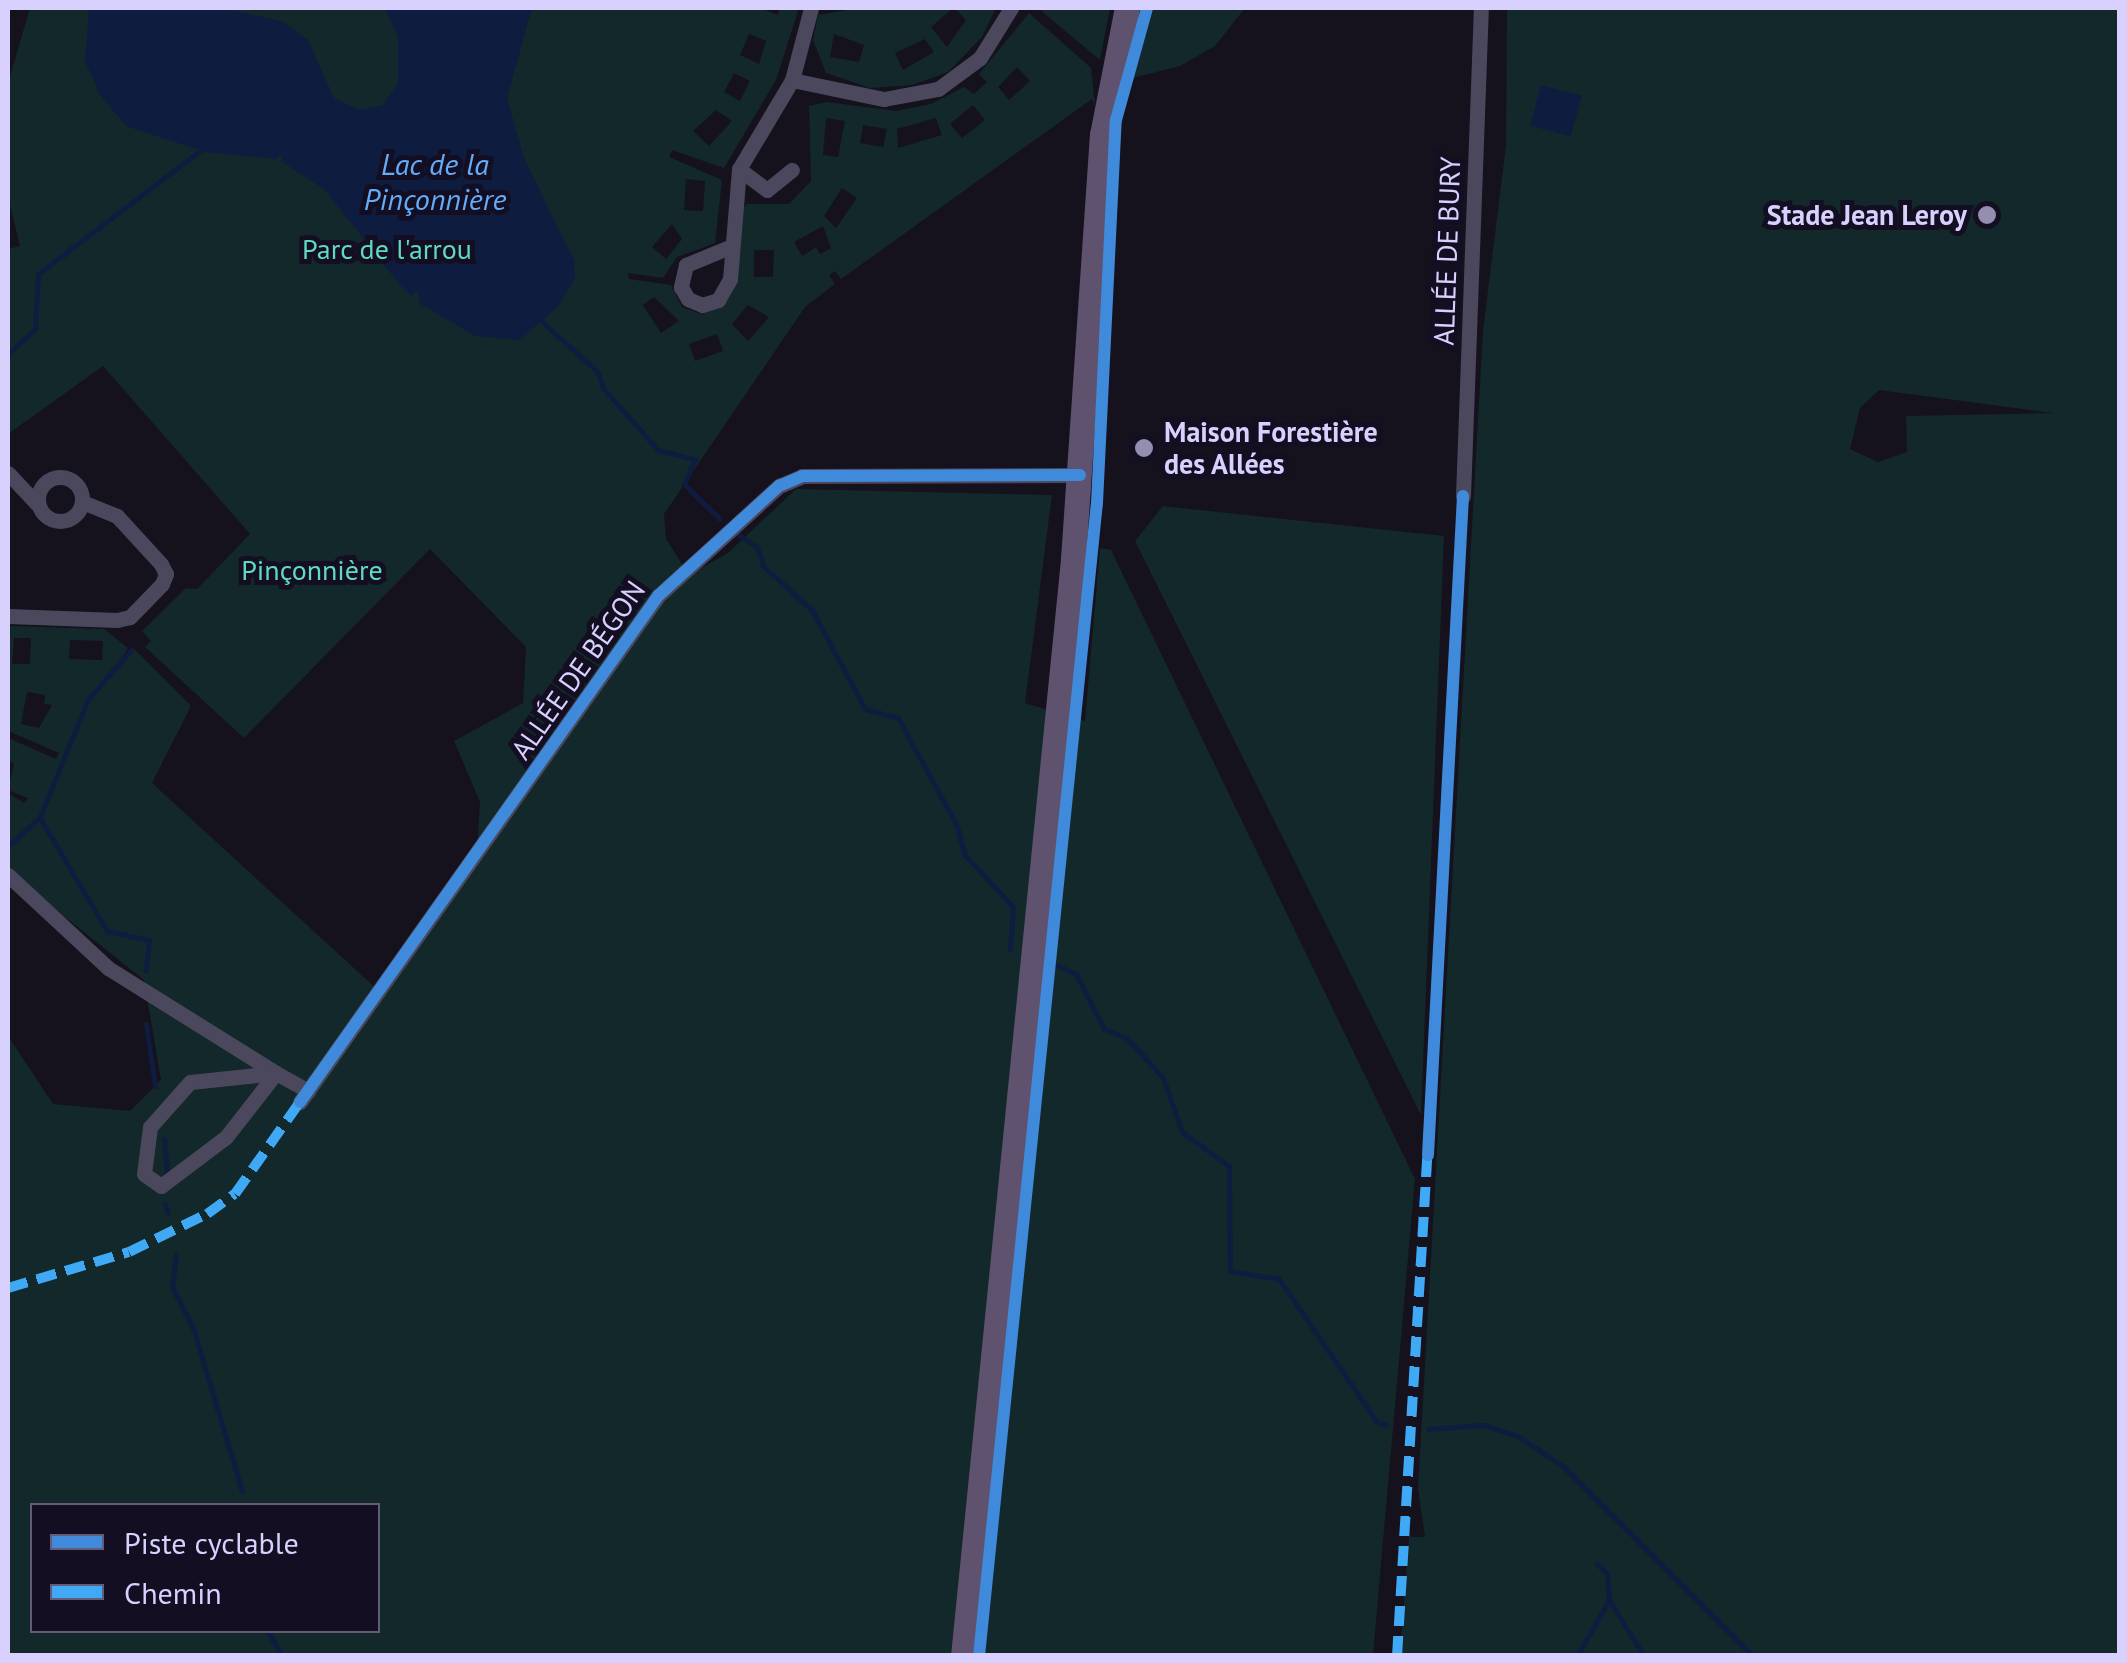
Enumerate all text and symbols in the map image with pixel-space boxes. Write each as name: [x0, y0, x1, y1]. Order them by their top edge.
water label: Lac de la Pinçonnière: [364, 146, 506, 216]
street label: ALLÉE DE BURY: [1427, 156, 1467, 346]
place label: Stade Jean Leroy: [1767, 198, 1967, 232]
marker: Stade Jean Leroy: [1976, 204, 1998, 226]
park label: Parc de l'arrou: [302, 232, 472, 266]
place label: Maison Forestière des Allées: [1164, 415, 1378, 481]
marker: Maison Forestière des Allées: [1133, 437, 1155, 459]
park label: Pinçonnière: [241, 553, 383, 587]
street label: ALLÉE DE BÉGON: [504, 574, 652, 766]
legend: [30, 1503, 380, 1633]
text: Piste cyclable: [124, 1523, 299, 1562]
text: Chemin: [124, 1573, 222, 1612]

